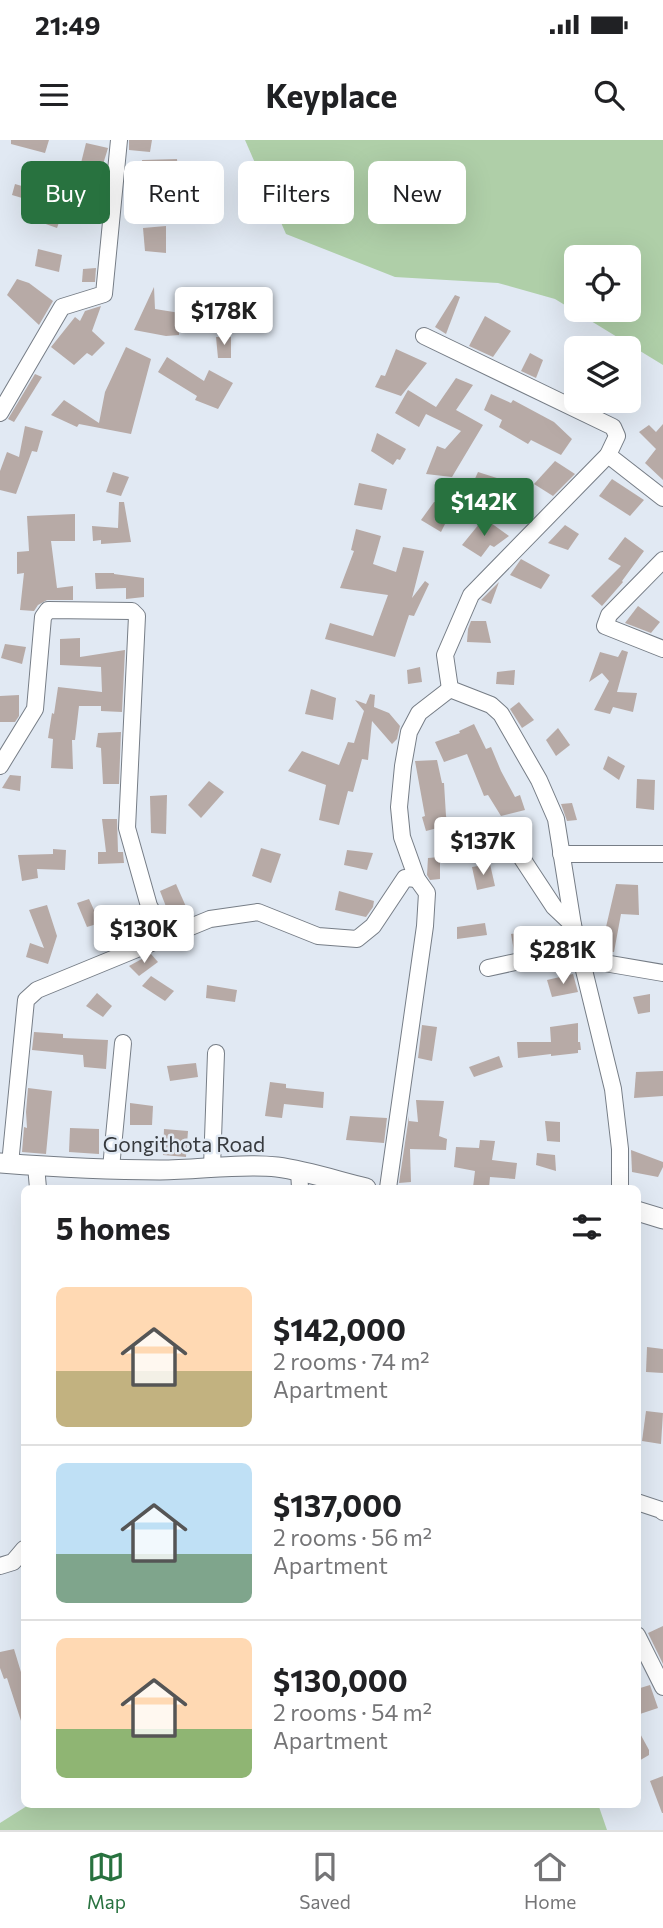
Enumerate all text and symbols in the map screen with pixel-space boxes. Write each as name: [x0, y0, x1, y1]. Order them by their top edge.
text: 21:49: [35, 9, 100, 40]
text: Keyplace: [266, 75, 397, 115]
icon: menu: [35, 76, 73, 114]
icon: search: [590, 76, 628, 114]
chip: Buy: [21, 161, 110, 224]
chip: Rent: [124, 161, 224, 224]
chip: Filters: [238, 161, 354, 224]
chip: New: [368, 161, 466, 224]
map controls: [564, 245, 641, 413]
button: locate: [564, 245, 641, 322]
pin: $178K: [175, 288, 273, 347]
text: $178K: [191, 296, 257, 324]
button: layers: [564, 336, 641, 413]
pin: $142K: [435, 478, 533, 538]
text: $142K: [451, 487, 517, 515]
pin: $137K: [434, 818, 532, 877]
text: $137K: [450, 826, 516, 854]
pin: $130K: [95, 906, 193, 965]
text: $130K: [110, 914, 178, 942]
pin: $281K: [514, 926, 612, 986]
text: $281K: [530, 935, 596, 963]
street label: Gongithota Road: [103, 1131, 265, 1156]
icon: filters: [568, 1208, 606, 1246]
text: 5 homes: [56, 1209, 170, 1246]
text: $142,000: [273, 1310, 406, 1347]
icon: home: [112, 1315, 196, 1399]
text: 2 rooms · 74 m²: [273, 1347, 429, 1375]
text: Apartment: [273, 1375, 388, 1403]
text: $137,000: [273, 1486, 402, 1523]
icon: home: [112, 1491, 196, 1575]
text: 2 rooms · 56 m²: [273, 1523, 432, 1551]
text: Apartment: [273, 1551, 388, 1579]
text: $130,000: [273, 1661, 408, 1698]
icon: home: [112, 1666, 196, 1750]
text: 2 rooms · 54 m²: [273, 1698, 432, 1726]
text: Apartment: [273, 1726, 388, 1754]
tab: Map: [87, 1848, 126, 1913]
tab: Saved: [299, 1848, 351, 1913]
tab: Home: [524, 1848, 576, 1913]

